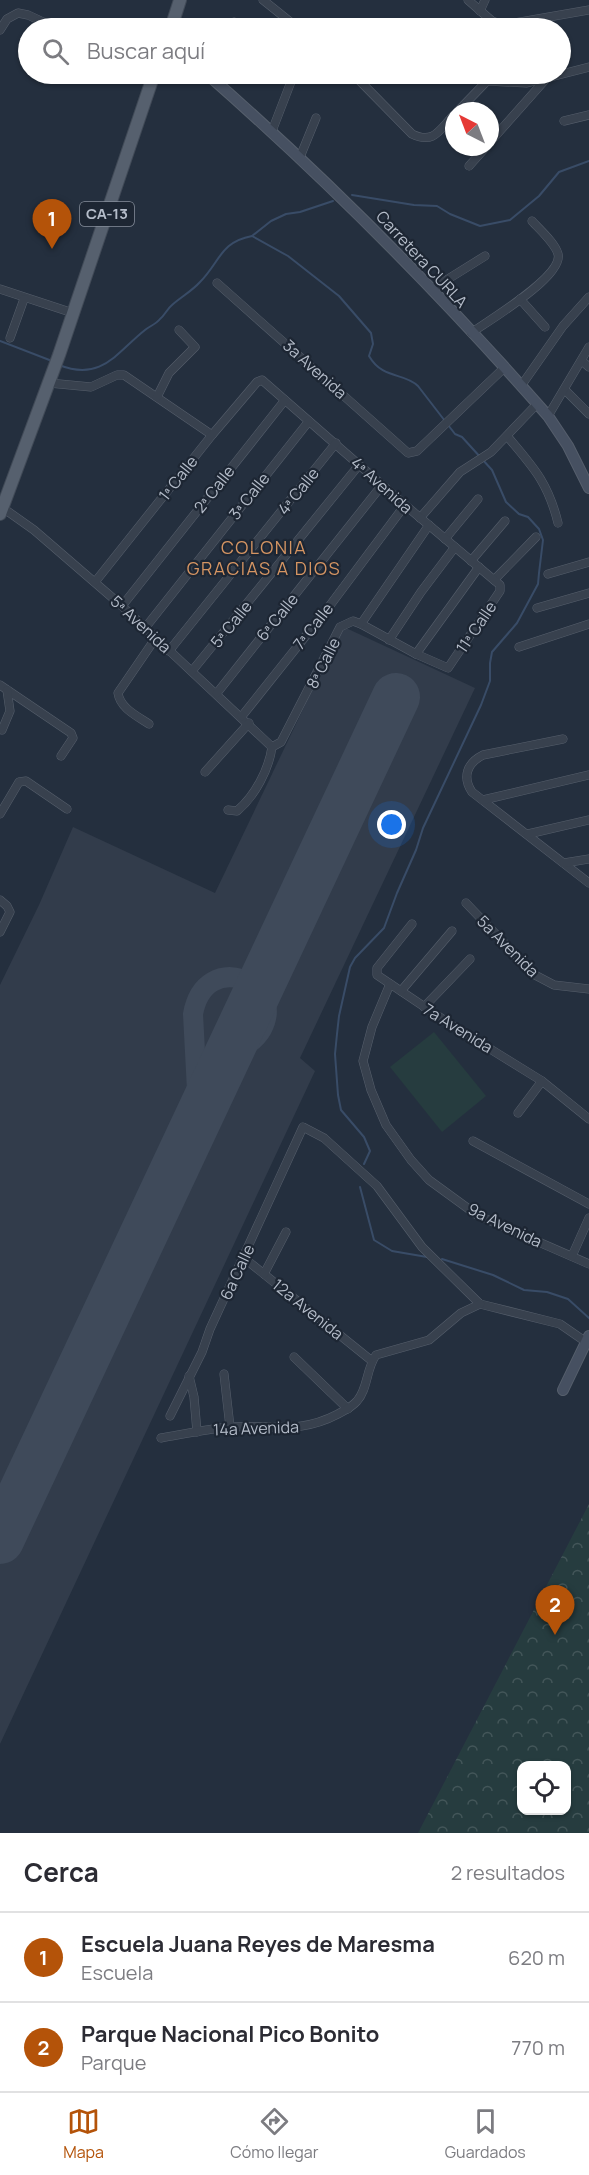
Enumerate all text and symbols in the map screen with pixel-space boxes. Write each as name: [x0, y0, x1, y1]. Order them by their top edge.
search box: [18, 18, 571, 84]
icon: search: [39, 35, 72, 68]
text: Buscar aquí: [87, 36, 205, 66]
north arrow: [445, 102, 499, 156]
pin: 1: [32, 200, 72, 249]
road number: CA-13: [80, 202, 134, 226]
street label: Carretera CURLA: [371, 206, 473, 312]
street label: 3a Avenida: [278, 334, 352, 404]
street label: 1ª Calle: [153, 451, 203, 505]
street label: 4ª Avenida: [347, 451, 417, 519]
street label: 2ª Calle: [189, 461, 239, 517]
street label: 4ª Calle: [272, 463, 324, 519]
street label: 3ª Calle: [224, 468, 274, 524]
district label: COLONIA GRACIAS A DIOS: [187, 535, 341, 580]
street label: 6ª Calle: [251, 589, 303, 645]
street label: 5ª Avenida: [106, 590, 176, 658]
street label: 5ª Calle: [205, 596, 257, 652]
street label: 11ª Calle: [451, 597, 501, 657]
street label: 7ª Calle: [288, 598, 338, 654]
street label: 8ª Calle: [301, 634, 345, 692]
your location: [377, 810, 406, 839]
street label: 5a Avenida: [472, 910, 544, 982]
street label: 7a Avenida: [419, 998, 497, 1058]
street label: 9a Avenida: [464, 1198, 546, 1252]
street label: 6a Calle: [215, 1241, 259, 1303]
street label: 12a Avenida: [268, 1274, 348, 1344]
street label: 14a Avenida: [213, 1416, 299, 1440]
pin: 2: [536, 1586, 574, 1635]
map controls: [517, 1761, 571, 1815]
button: locate: [517, 1761, 571, 1815]
text: Cerca: [24, 1854, 99, 1890]
text: 2 resultados: [451, 1859, 565, 1886]
text: Escuela Juana Reyes de Maresma: [81, 1929, 435, 1959]
text: 1: [39, 1944, 48, 1971]
text: 620 m: [508, 1944, 565, 1971]
text: Escuela: [81, 1959, 153, 1986]
text: Parque Nacional Pico Bonito: [81, 2019, 379, 2049]
text: 2: [38, 2034, 49, 2061]
text: 770 m: [511, 2034, 565, 2061]
text: Parque: [81, 2049, 146, 2076]
tab: Mapa: [63, 2105, 104, 2163]
tab: Cómo llegar: [230, 2105, 318, 2163]
tab: Guardados: [445, 2105, 526, 2163]

